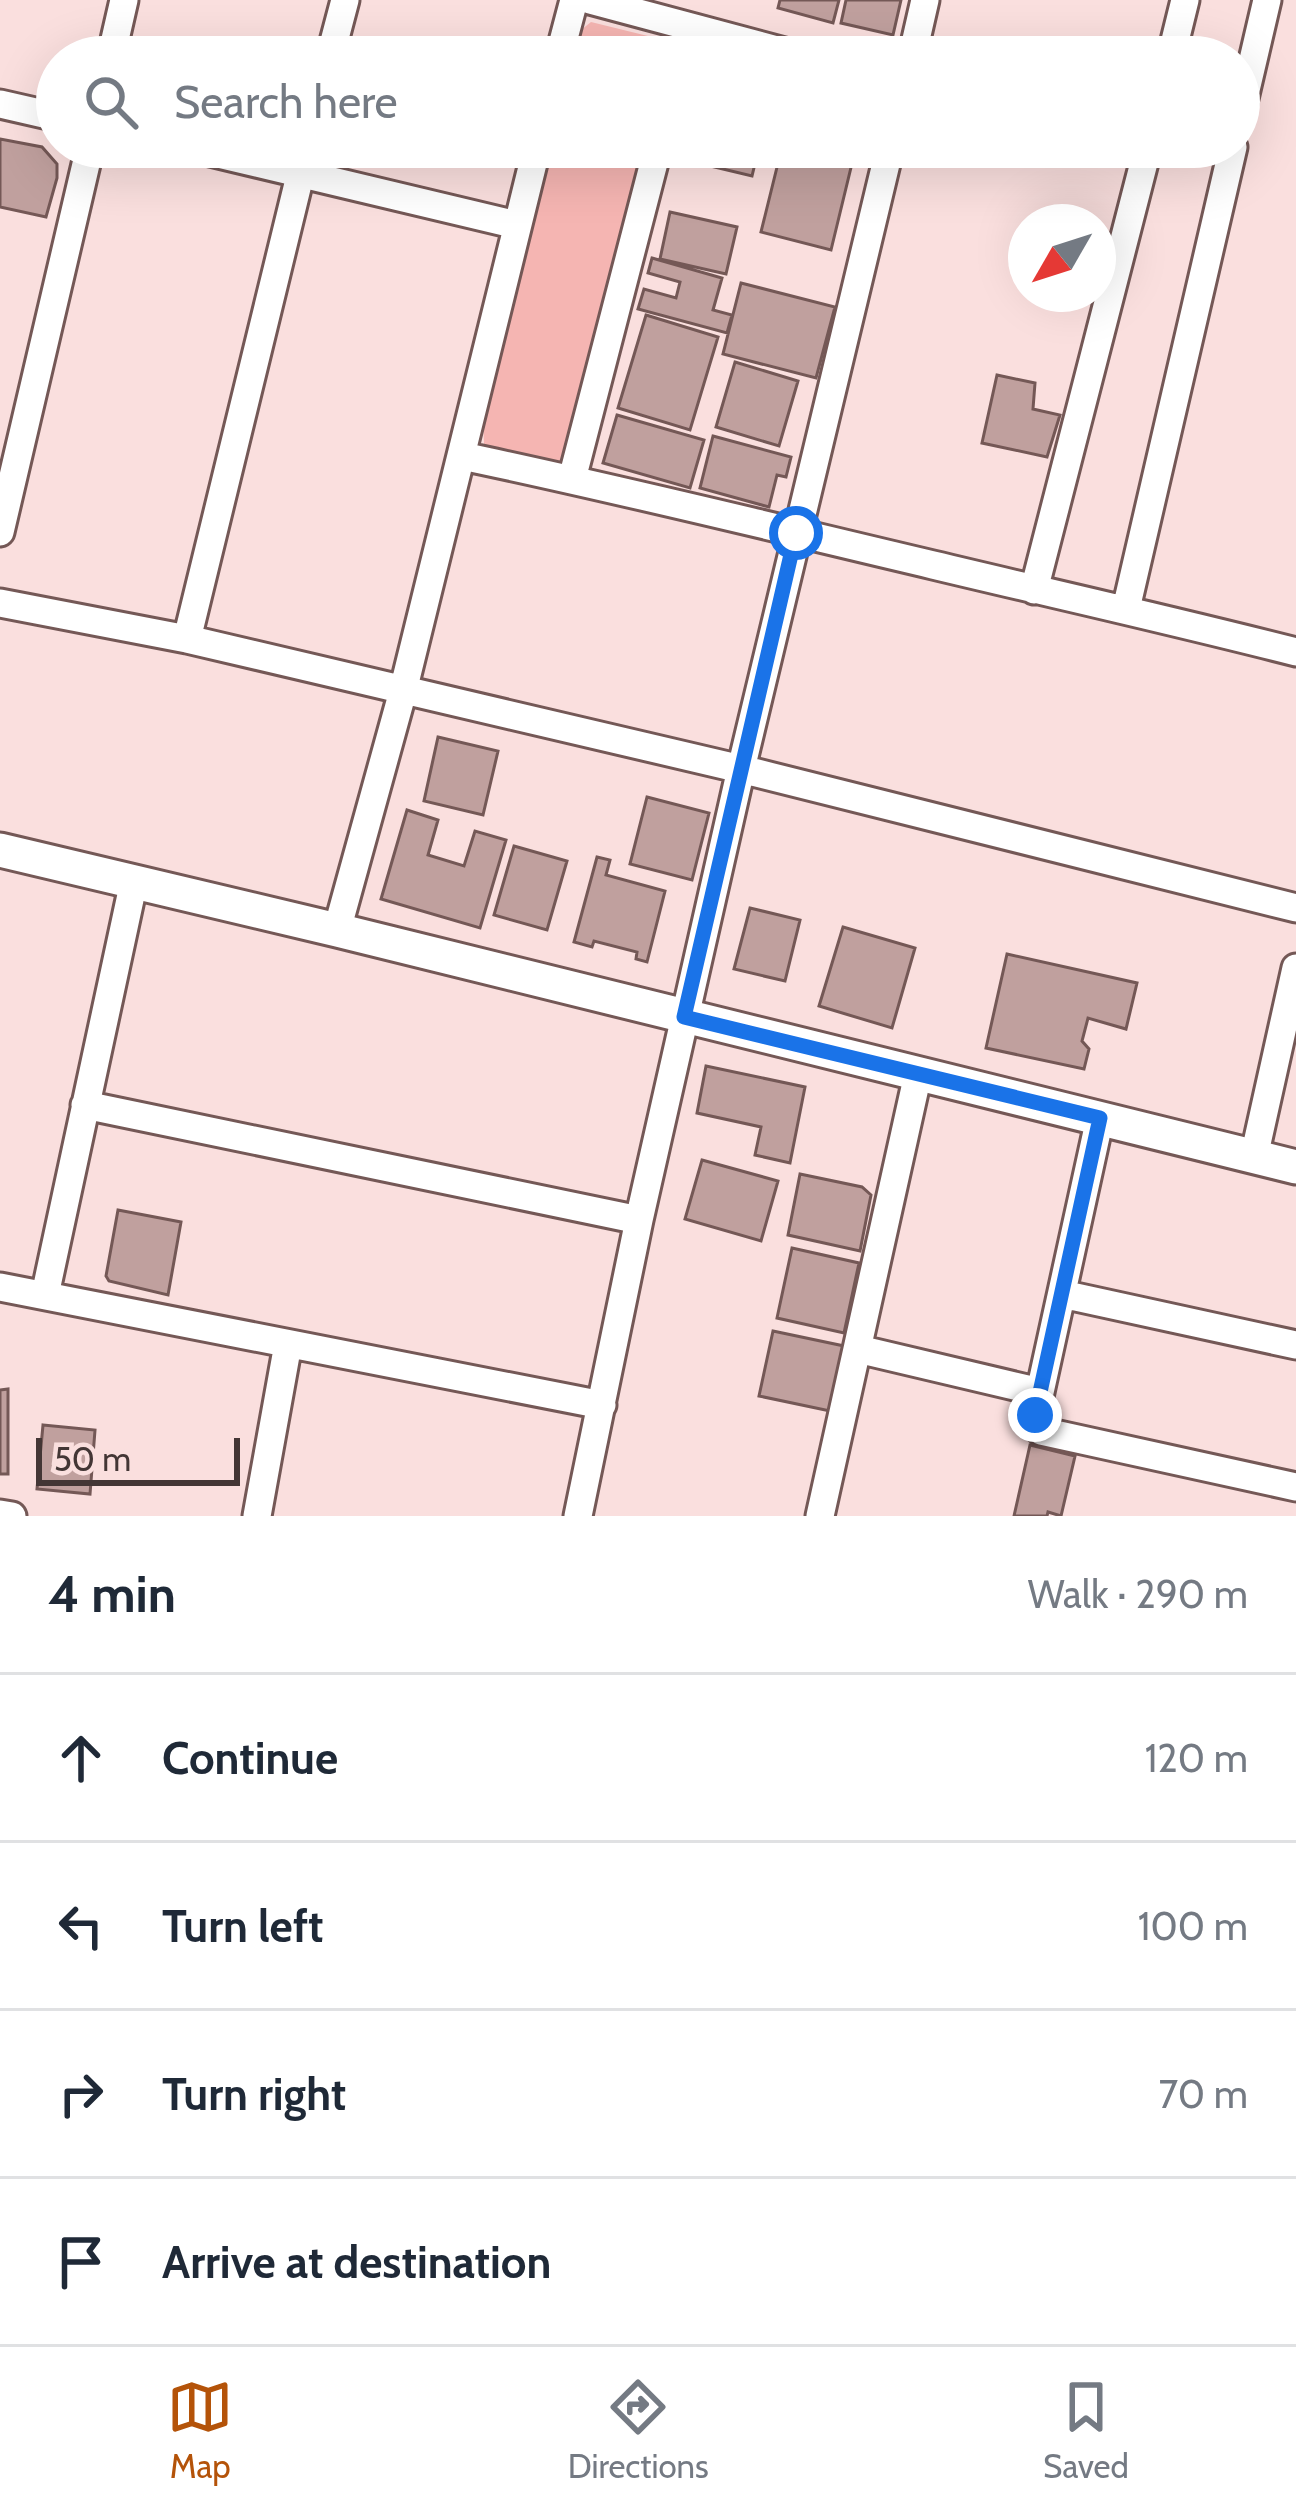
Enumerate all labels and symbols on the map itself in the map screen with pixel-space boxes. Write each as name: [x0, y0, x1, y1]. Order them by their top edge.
north arrow: [1008, 204, 1116, 312]
route start: [769, 506, 823, 560]
route end: [1008, 1388, 1062, 1442]
scale bar: [36, 1432, 240, 1485]

